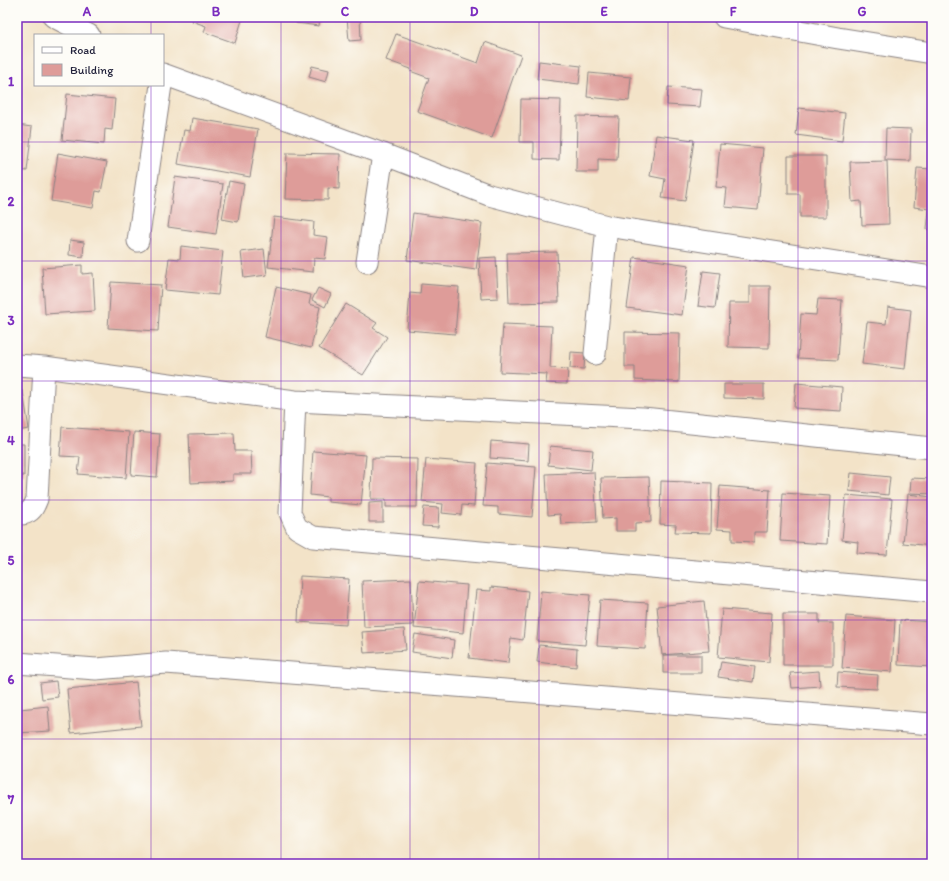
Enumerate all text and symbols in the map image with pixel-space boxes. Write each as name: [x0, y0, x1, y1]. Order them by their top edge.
text: A: [82, 4, 92, 19]
text: B: [212, 4, 221, 19]
text: C: [341, 4, 350, 19]
text: D: [470, 4, 479, 19]
text: E: [600, 4, 608, 19]
text: F: [730, 4, 737, 19]
text: G: [858, 4, 867, 19]
legend: [34, 34, 164, 86]
text: Road: [70, 43, 96, 57]
text: Building: [70, 63, 114, 77]
text: 1: [8, 74, 14, 89]
text: 2: [8, 194, 15, 209]
text: 3: [7, 313, 15, 328]
text: 4: [7, 433, 15, 448]
text: 5: [8, 553, 15, 568]
text: 6: [8, 672, 15, 687]
text: 7: [7, 792, 15, 807]

